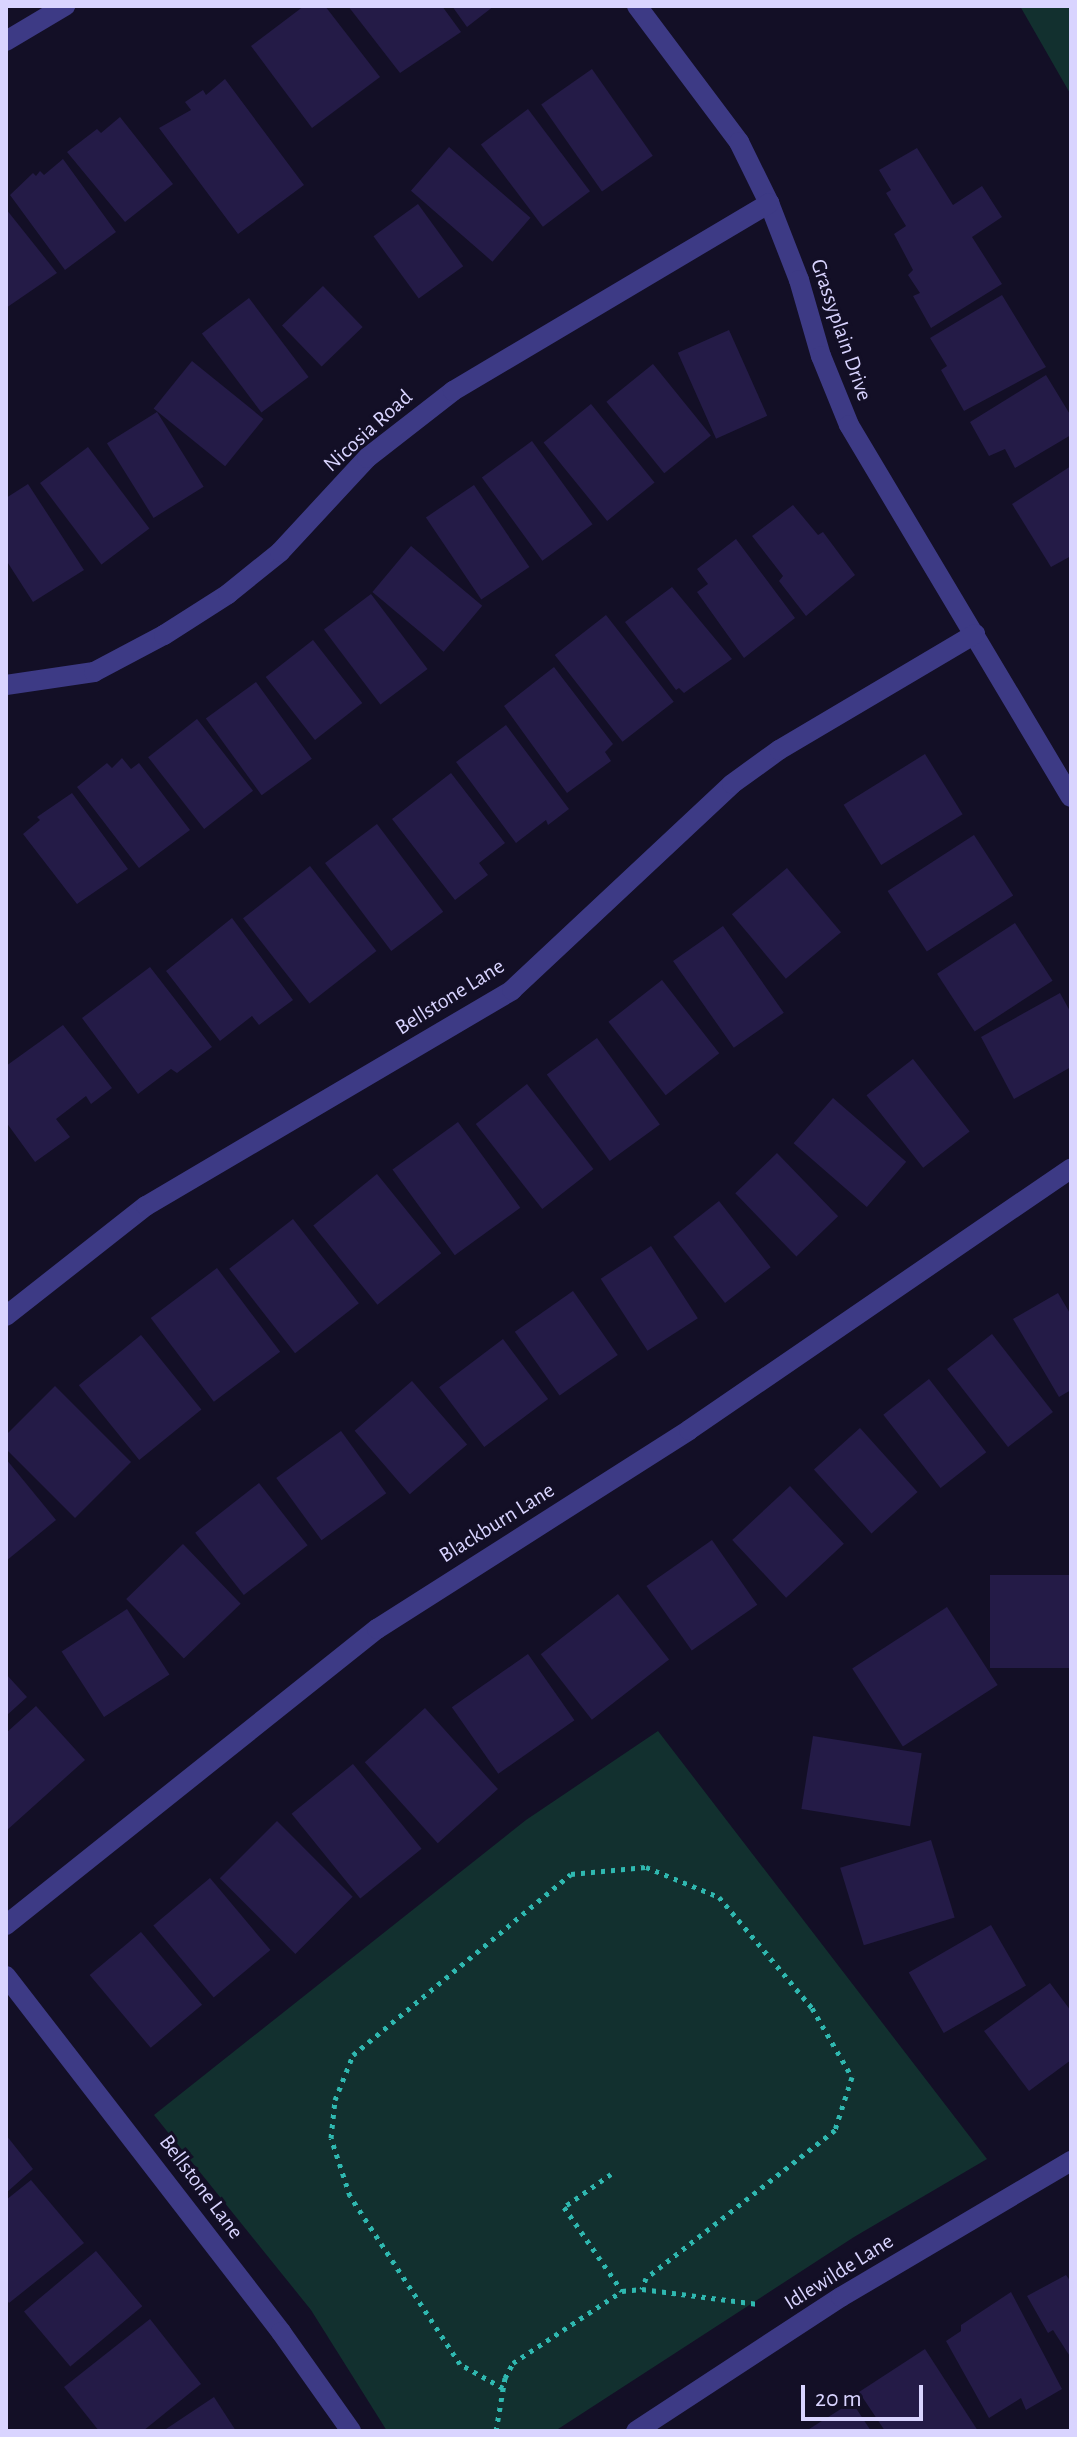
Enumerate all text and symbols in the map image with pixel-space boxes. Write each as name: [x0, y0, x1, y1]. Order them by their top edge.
street label: Grassyplain Drive: [804, 256, 878, 404]
street label: Nicosia Road: [318, 384, 418, 478]
street label: Bellstone Lane: [391, 953, 509, 1041]
street label: Blackburn Lane: [435, 1477, 559, 1569]
street label: Bellstone Lane: [153, 2130, 249, 2244]
street label: Idlewilde Lane: [780, 2228, 898, 2316]
scale bar: [805, 2369, 927, 2419]
text: 20 m: [815, 2387, 862, 2411]

